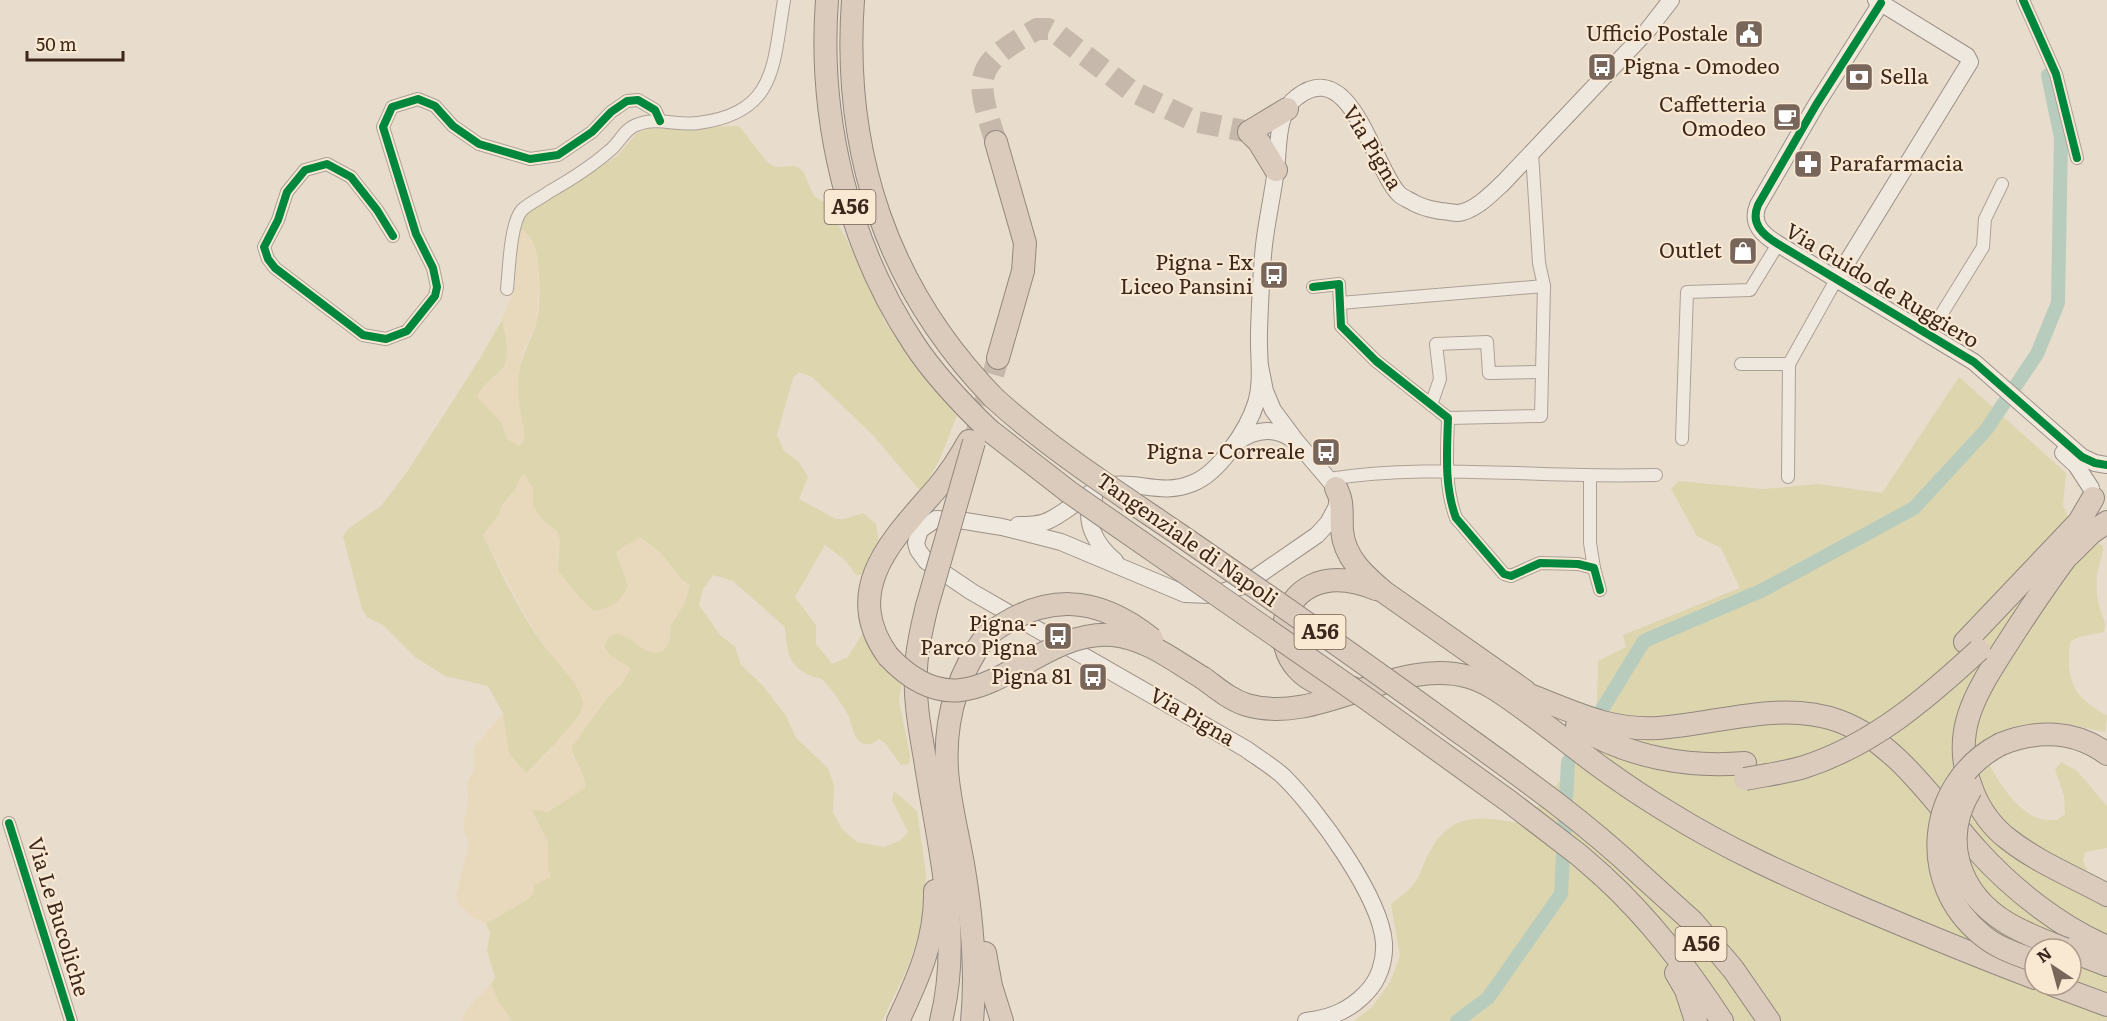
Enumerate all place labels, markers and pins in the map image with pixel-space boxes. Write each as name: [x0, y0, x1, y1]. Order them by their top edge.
place label: Ufficio Postale: [1586, 16, 1728, 47]
public building icon: Ufficio Postale: [1733, 18, 1765, 50]
place label: Pigna - Omodeo: [1623, 49, 1780, 80]
bus stop icon: Pigna - Omodeo: [1586, 51, 1618, 83]
place label: Sella: [1880, 59, 1929, 90]
bank icon: Sella: [1843, 61, 1875, 93]
place label: Caffetteria Omodeo: [1659, 87, 1767, 142]
cafe icon: Caffetteria Omodeo: [1771, 101, 1803, 133]
place label: Parafarmacia: [1829, 146, 1964, 177]
pharmacy icon: Parafarmacia: [1792, 148, 1824, 180]
place label: Outlet: [1659, 233, 1723, 264]
shop icon: Outlet: [1727, 235, 1759, 267]
place label: Pigna - Ex Liceo Pansini: [1120, 245, 1253, 300]
bus stop icon: Pigna - Ex Liceo Pansini: [1258, 259, 1290, 291]
place label: Pigna - Correale: [1146, 434, 1305, 465]
bus stop icon: Pigna - Correale: [1310, 436, 1342, 468]
place label: Pigna - Parco Pigna: [920, 606, 1038, 661]
bus stop icon: Pigna - Parco Pigna: [1042, 620, 1074, 652]
place label: Pigna 81: [991, 659, 1072, 690]
bus stop icon: Pigna 81: [1077, 661, 1109, 693]

